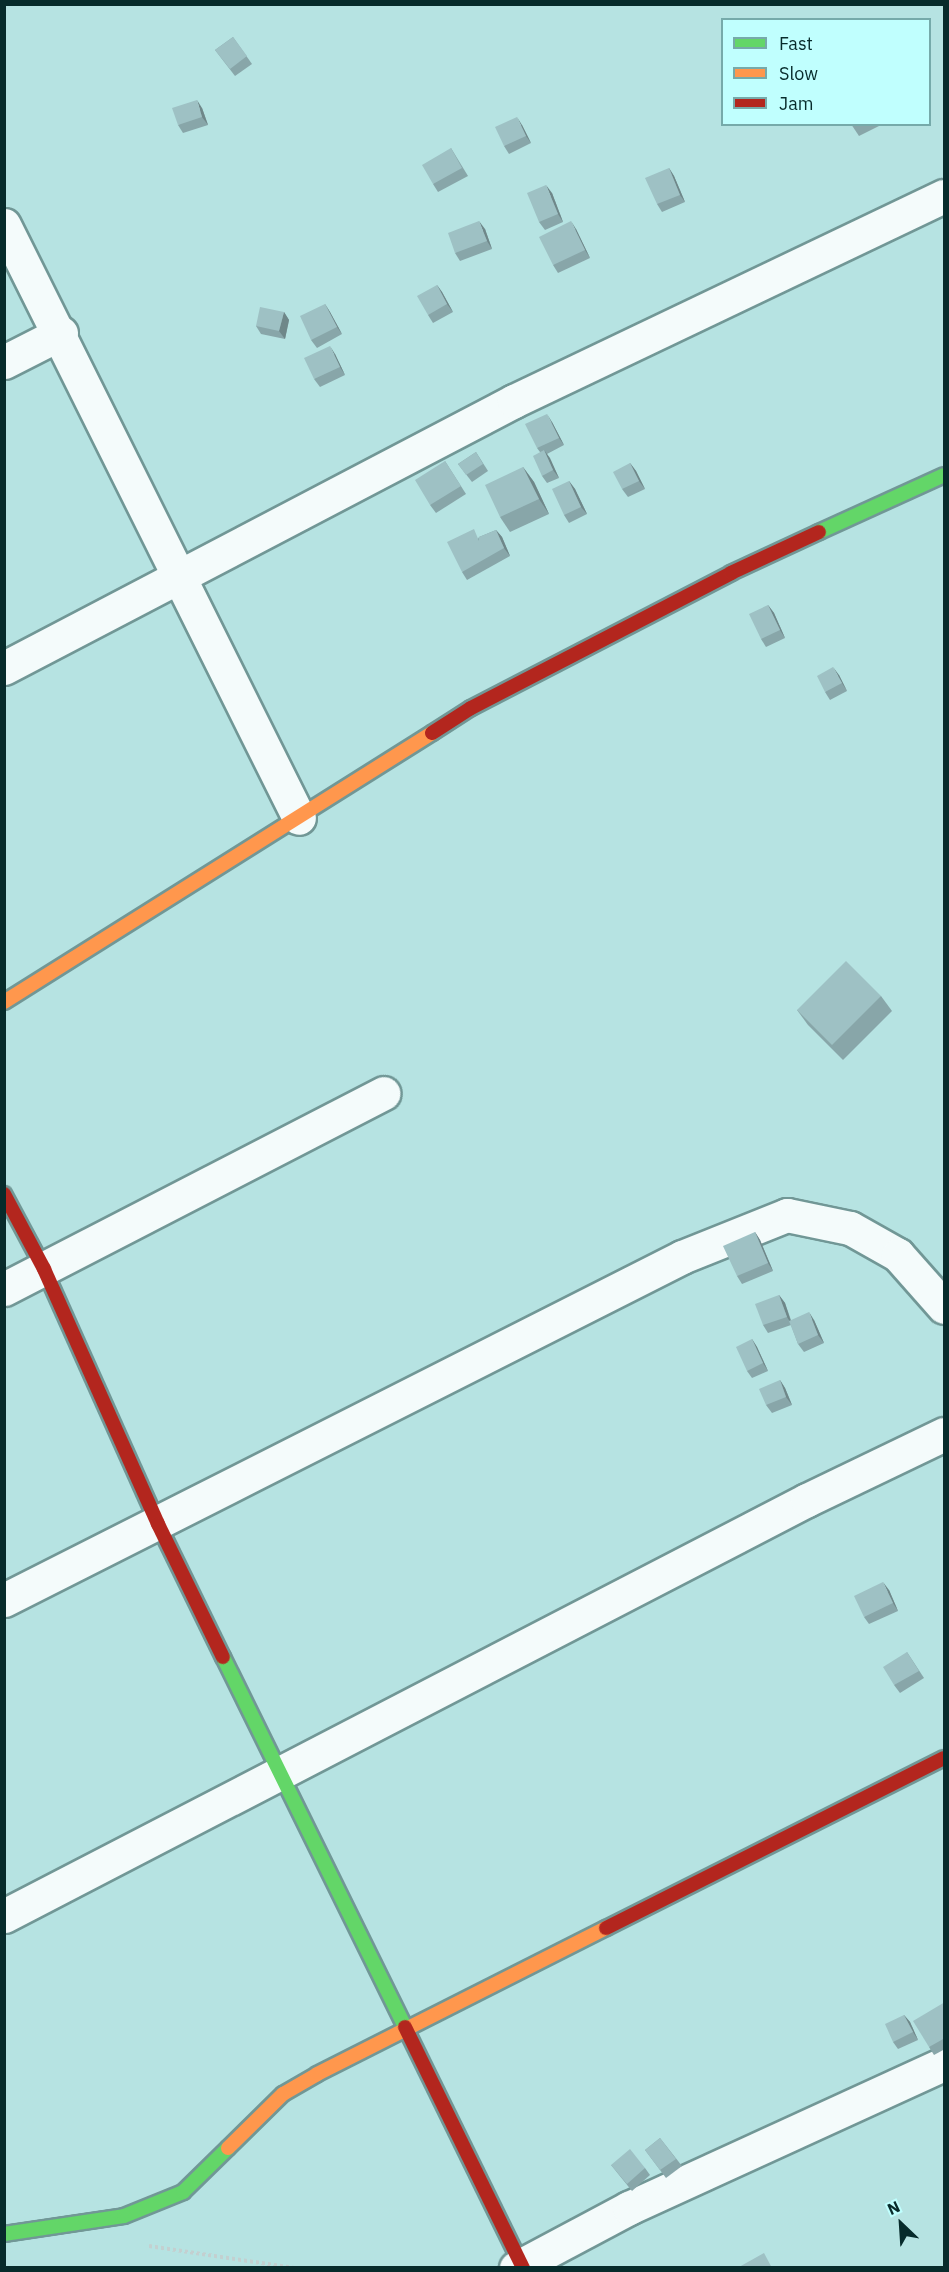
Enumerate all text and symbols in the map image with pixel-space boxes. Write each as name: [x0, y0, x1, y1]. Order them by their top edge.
legend: [721, 18, 931, 126]
text: Fast: [779, 32, 813, 55]
text: Slow: [779, 62, 818, 85]
text: Jam: [779, 92, 814, 115]
north arrow: [871, 2194, 931, 2254]
text: N: [884, 2196, 903, 2219]

